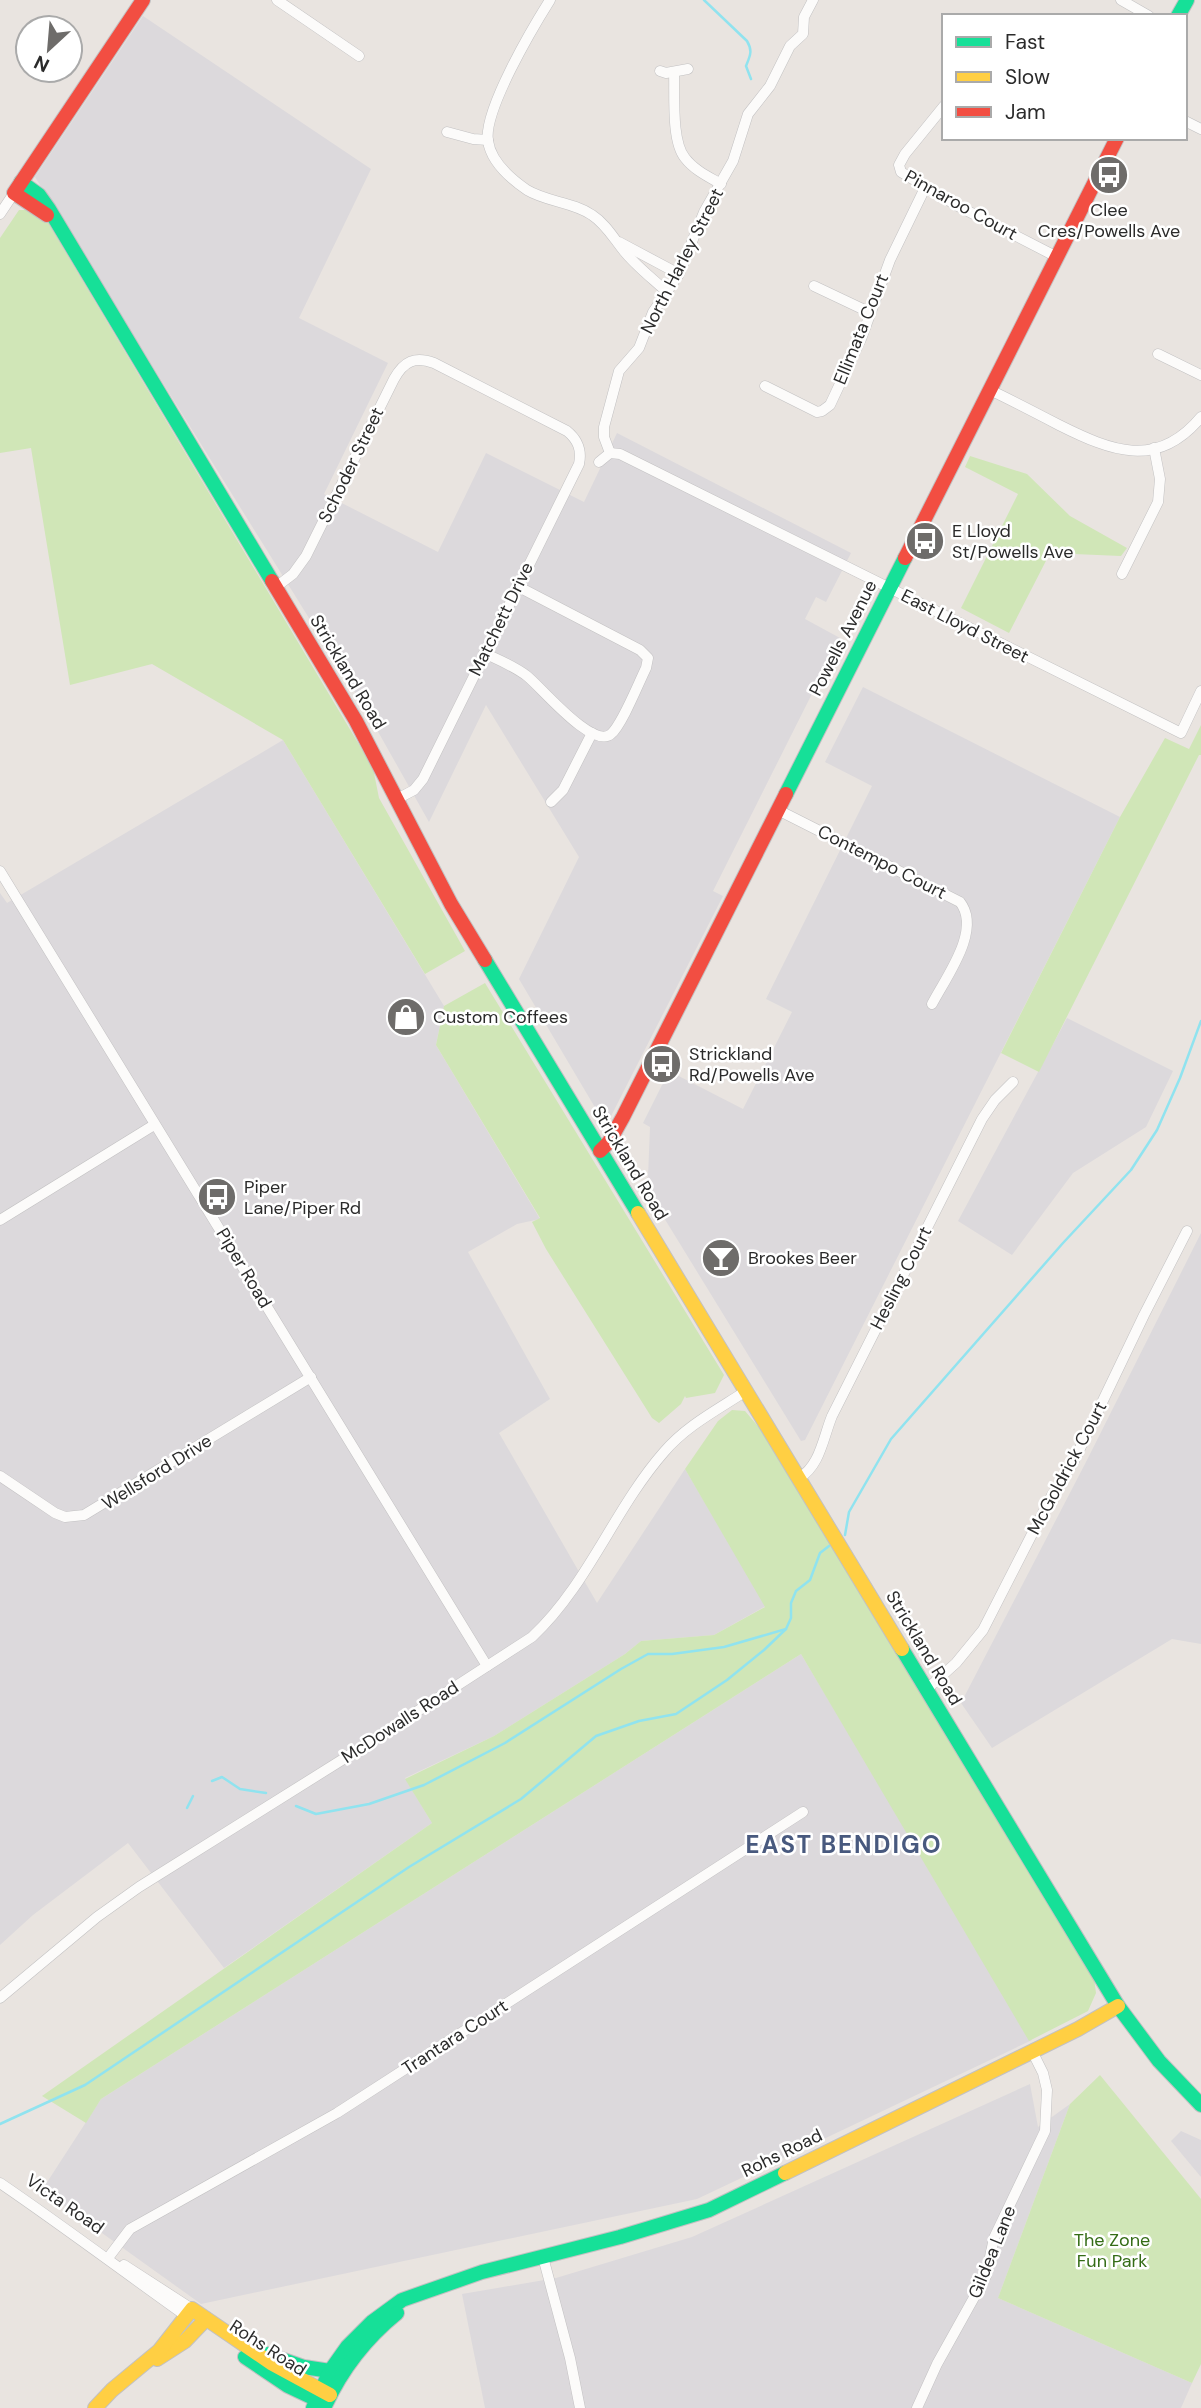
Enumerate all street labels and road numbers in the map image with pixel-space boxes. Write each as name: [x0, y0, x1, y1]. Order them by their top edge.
street label: Pinnaroo Court: [900, 164, 1022, 246]
street label: North Harley Street: [635, 184, 729, 338]
street label: Ellimata Court: [828, 270, 894, 388]
street label: Schoder Street: [313, 403, 389, 527]
street label: Matchett Drive: [463, 558, 539, 680]
street label: Powells Avenue: [804, 576, 882, 700]
street label: East Lloyd Street: [897, 583, 1033, 669]
street label: Strickland Road: [304, 610, 392, 734]
street label: Contempo Court: [814, 819, 950, 905]
street label: Strickland Road: [586, 1101, 674, 1225]
street label: Hesling Court: [865, 1222, 937, 1334]
street label: Piper Road: [211, 1223, 277, 1313]
street label: McGoldrick Court: [1022, 1397, 1112, 1539]
street label: Wellsford Drive: [98, 1429, 216, 1515]
street label: Strickland Road: [880, 1586, 968, 1710]
street label: McDowalls Road: [337, 1675, 463, 1769]
street label: Trantara Court: [397, 1994, 513, 2080]
street label: Rohs Road: [738, 2123, 826, 2183]
street label: Victa Road: [21, 2168, 109, 2240]
street label: Gildea Lane: [963, 2202, 1021, 2302]
street label: Rohs Road: [225, 2314, 311, 2382]

